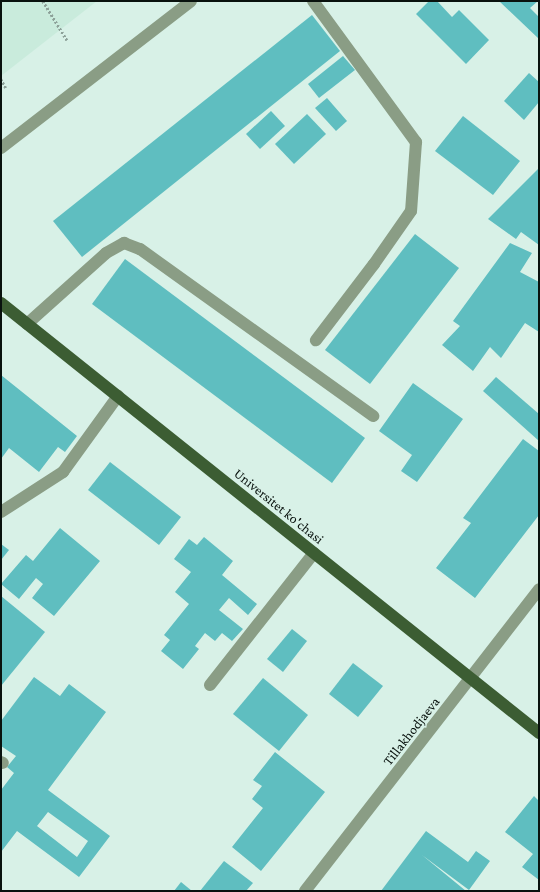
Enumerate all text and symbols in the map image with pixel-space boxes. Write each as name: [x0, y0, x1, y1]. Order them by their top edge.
street label: Universitet ko'chasi: [231, 465, 327, 547]
street label: Tillakhodjaeva: [379, 693, 443, 769]

